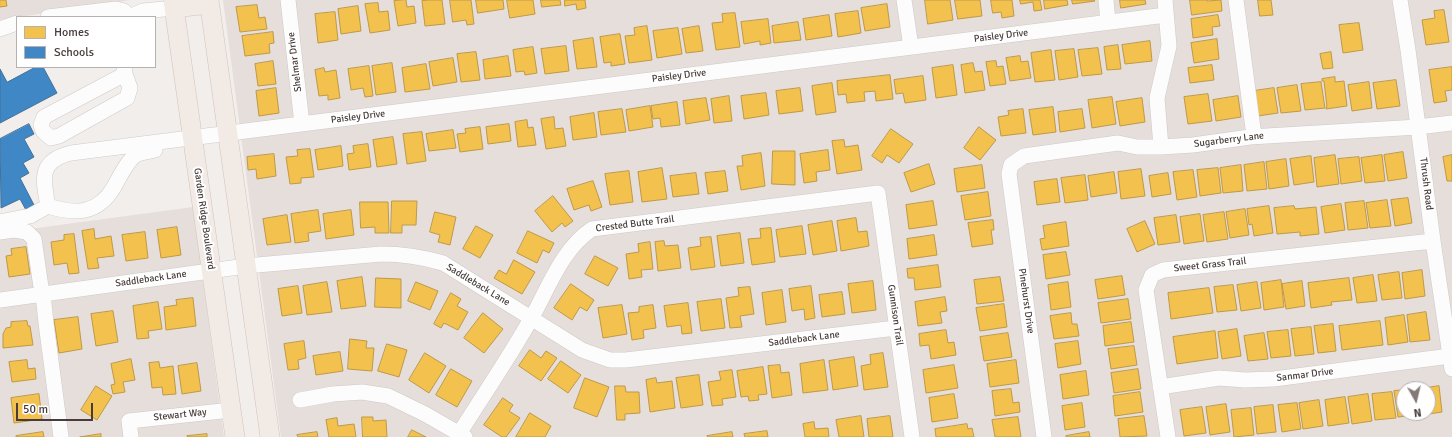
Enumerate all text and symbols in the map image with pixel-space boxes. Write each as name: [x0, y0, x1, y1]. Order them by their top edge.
legend: [16, 16, 156, 68]
text: Homes: [54, 25, 89, 40]
street label: Paisley Drive: [973, 27, 1029, 45]
street label: Shelmar Drive: [285, 31, 305, 93]
text: Schools: [54, 45, 94, 60]
street label: Paisley Drive: [651, 67, 707, 85]
street label: Paisley Drive: [330, 108, 386, 126]
street label: Sugarberry Lane: [1193, 130, 1265, 150]
street label: Thrush Road: [1417, 157, 1435, 211]
street label: Garden Ridge Boulevard: [191, 167, 217, 271]
street label: Crested Butte Trail: [595, 213, 675, 235]
street label: Sweet Grass Trail: [1173, 255, 1247, 275]
street label: Saddleback Lane: [444, 261, 512, 309]
street label: Saddleback Lane: [115, 268, 187, 290]
street label: Pinehurst Drive: [1015, 268, 1037, 334]
street label: Gunnison Trail: [885, 284, 905, 346]
street label: Saddleback Lane: [768, 329, 840, 349]
street label: Sanmar Drive: [1276, 366, 1334, 384]
north arrow: [1396, 381, 1436, 421]
scale bar: [18, 395, 95, 421]
text: 50 m: [23, 402, 48, 417]
text: N: [1413, 405, 1422, 419]
street label: Stewart Way: [153, 406, 207, 424]

